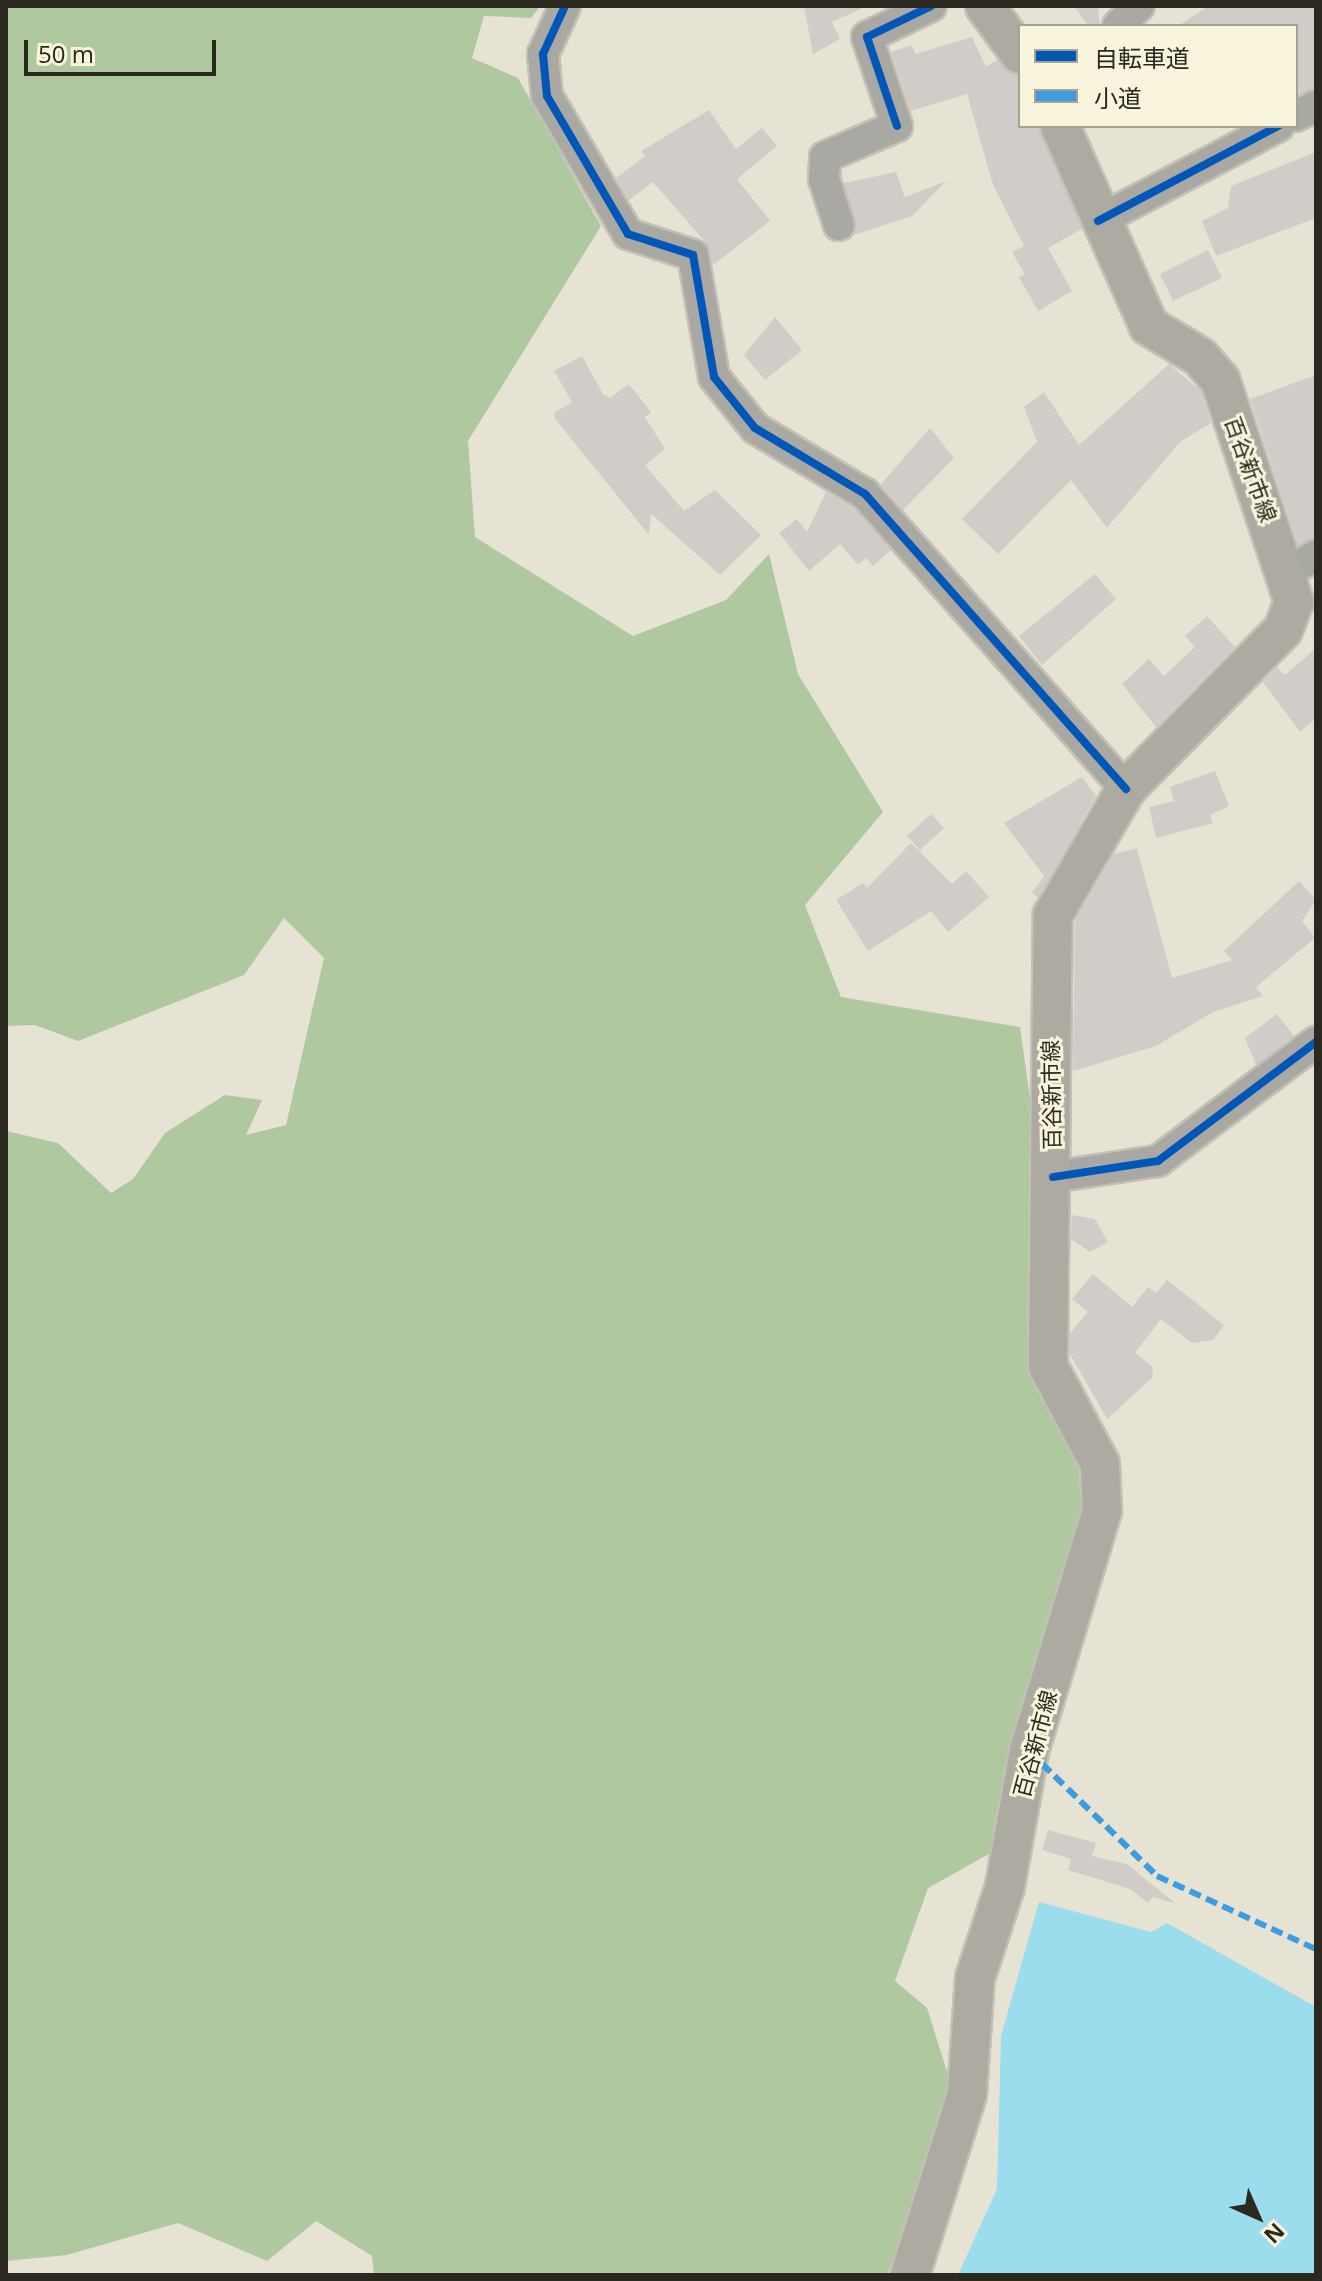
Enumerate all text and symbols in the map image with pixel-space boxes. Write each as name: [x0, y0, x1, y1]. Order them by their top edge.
scale bar: [28, 24, 220, 74]
legend: [1018, 24, 1298, 128]
text: 50 m: [38, 37, 94, 70]
text: 自転車道: [1094, 41, 1190, 74]
text: 小道: [1094, 81, 1142, 114]
street label: 百谷新市線: [1220, 413, 1282, 525]
street label: 百谷新市線: [1037, 1040, 1065, 1150]
street label: 百谷新市線: [1008, 1687, 1062, 1801]
north arrow: [1218, 2177, 1298, 2257]
text: N: [1258, 2217, 1292, 2251]

